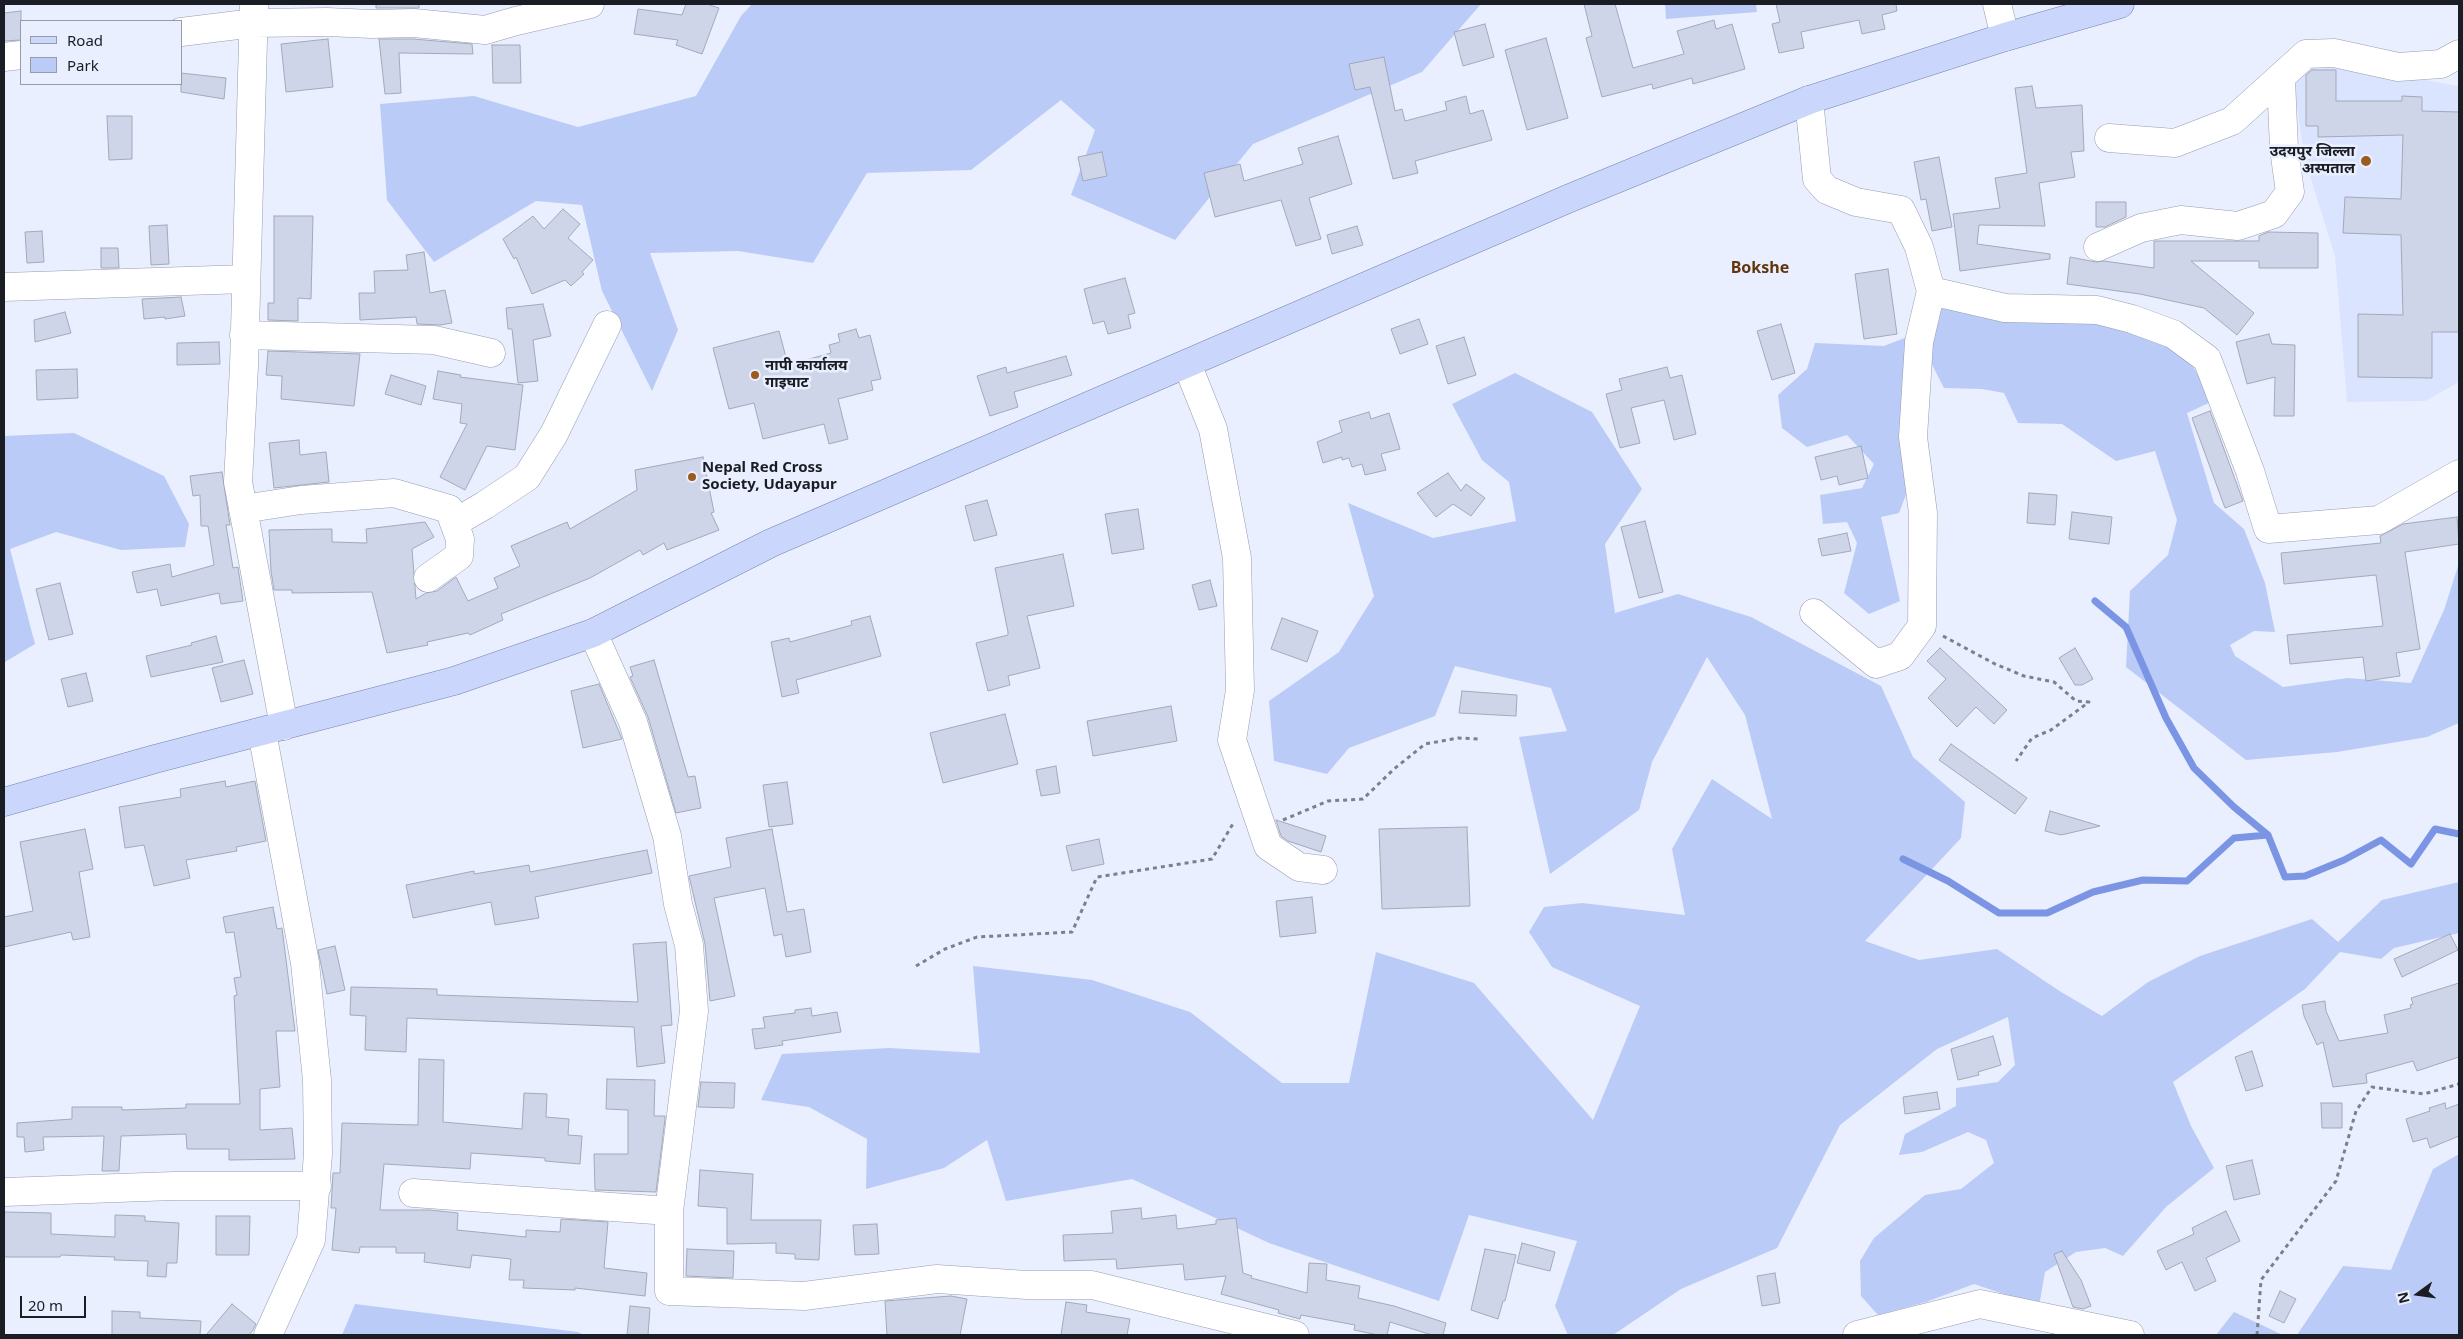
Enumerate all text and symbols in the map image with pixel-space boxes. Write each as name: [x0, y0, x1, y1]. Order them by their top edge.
legend: [20, 20, 182, 85]
text: Road: [67, 30, 103, 50]
text: Park: [67, 55, 99, 75]
place label: उदयपुर जिल्ला अस्पताल: [2270, 143, 2355, 178]
marker: उदयपुर जिल्ला अस्पताल: [2359, 154, 2373, 168]
district label: Bokshe: [1731, 258, 1789, 278]
place label: नापी कार्यालय गाइघाट: [765, 357, 848, 392]
marker: नापी कार्यालय गाइघाट: [749, 369, 761, 381]
place label: Nepal Red Cross Society, Udayapur: [702, 459, 837, 494]
marker: Nepal Red Cross Society, Udayapur: [686, 471, 698, 483]
north arrow: [2393, 1269, 2443, 1319]
scale bar: [22, 1286, 89, 1318]
text: N: [2392, 1290, 2414, 1306]
text: 20 m: [28, 1295, 63, 1315]

